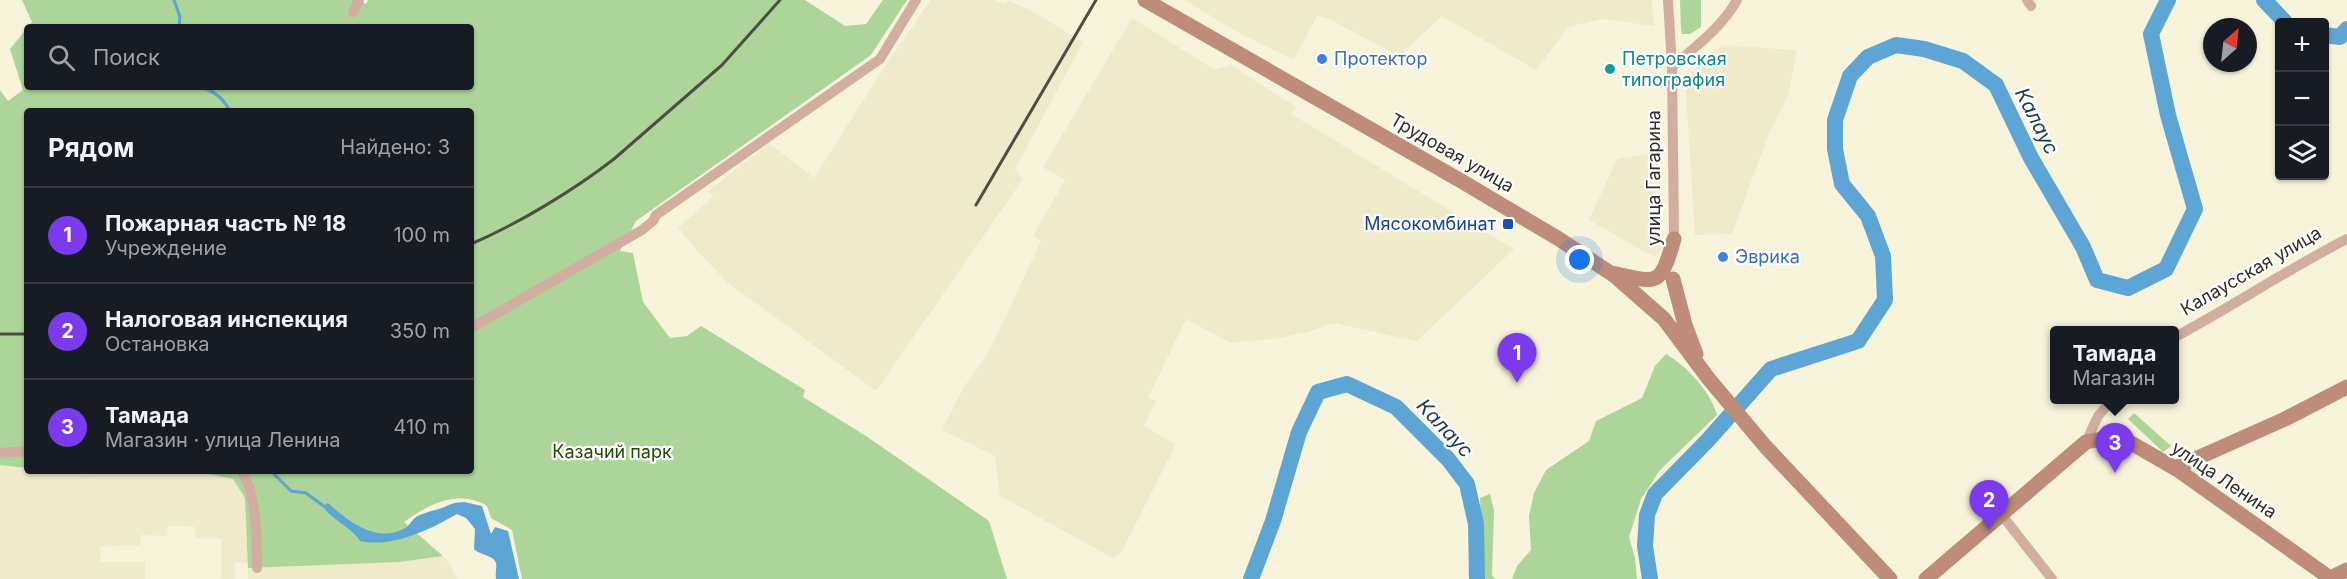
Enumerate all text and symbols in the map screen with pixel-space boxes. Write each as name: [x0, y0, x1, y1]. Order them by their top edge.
north arrow: [2203, 18, 2257, 72]
map controls: [2275, 18, 2329, 180]
button: +: [2275, 18, 2329, 72]
search box: [24, 24, 474, 90]
icon: search: [45, 41, 78, 74]
text: Поиск: [93, 44, 160, 70]
place label: Протектор: [1334, 48, 1427, 69]
place label: Петровская типография: [1622, 48, 1727, 90]
marker: Протектор: [1315, 52, 1329, 66]
marker: Петровская типография: [1603, 62, 1617, 76]
button: −: [2275, 72, 2329, 126]
water label: Калаус: [2010, 84, 2064, 158]
street label: Трудовая улица: [1387, 109, 1518, 196]
street label: улица Гагарина: [1643, 110, 1664, 246]
button: layers: [2275, 126, 2329, 180]
text: Рядом: [48, 132, 134, 163]
text: Найдено: 3: [340, 135, 450, 159]
text: Пожарная часть № 18: [105, 210, 346, 236]
place label: Мясокомбинат: [1364, 213, 1497, 234]
marker: Мясокомбинат: [1501, 217, 1515, 231]
street label: Калаусская улица: [2177, 222, 2325, 319]
text: 1: [63, 223, 72, 247]
text: 100 m: [393, 223, 450, 247]
text: Учреждение: [105, 236, 227, 260]
your location: [1565, 245, 1594, 274]
place label: Эврика: [1735, 246, 1800, 267]
marker: Эврика: [1716, 250, 1730, 264]
text: Налоговая инспекция: [105, 306, 348, 332]
text: 2: [61, 319, 74, 343]
text: 350 m: [390, 319, 450, 343]
popup: [2050, 326, 2179, 404]
text: Остановка: [105, 332, 209, 356]
pin: 1: [1498, 334, 1537, 383]
text: Тамада: [2073, 340, 2156, 366]
text: Магазин: [2073, 366, 2155, 390]
water label: Калаус: [1412, 394, 1478, 462]
text: Тамада: [105, 402, 189, 428]
text: 3: [61, 415, 74, 439]
text: 410 m: [394, 415, 450, 439]
pin: 3: [2096, 424, 2134, 473]
text: Магазин · улица Ленина: [105, 428, 341, 452]
street label: улица Ленина: [2168, 437, 2281, 522]
park label: Казачий парк: [552, 441, 672, 462]
pin: 2: [1970, 480, 2008, 530]

